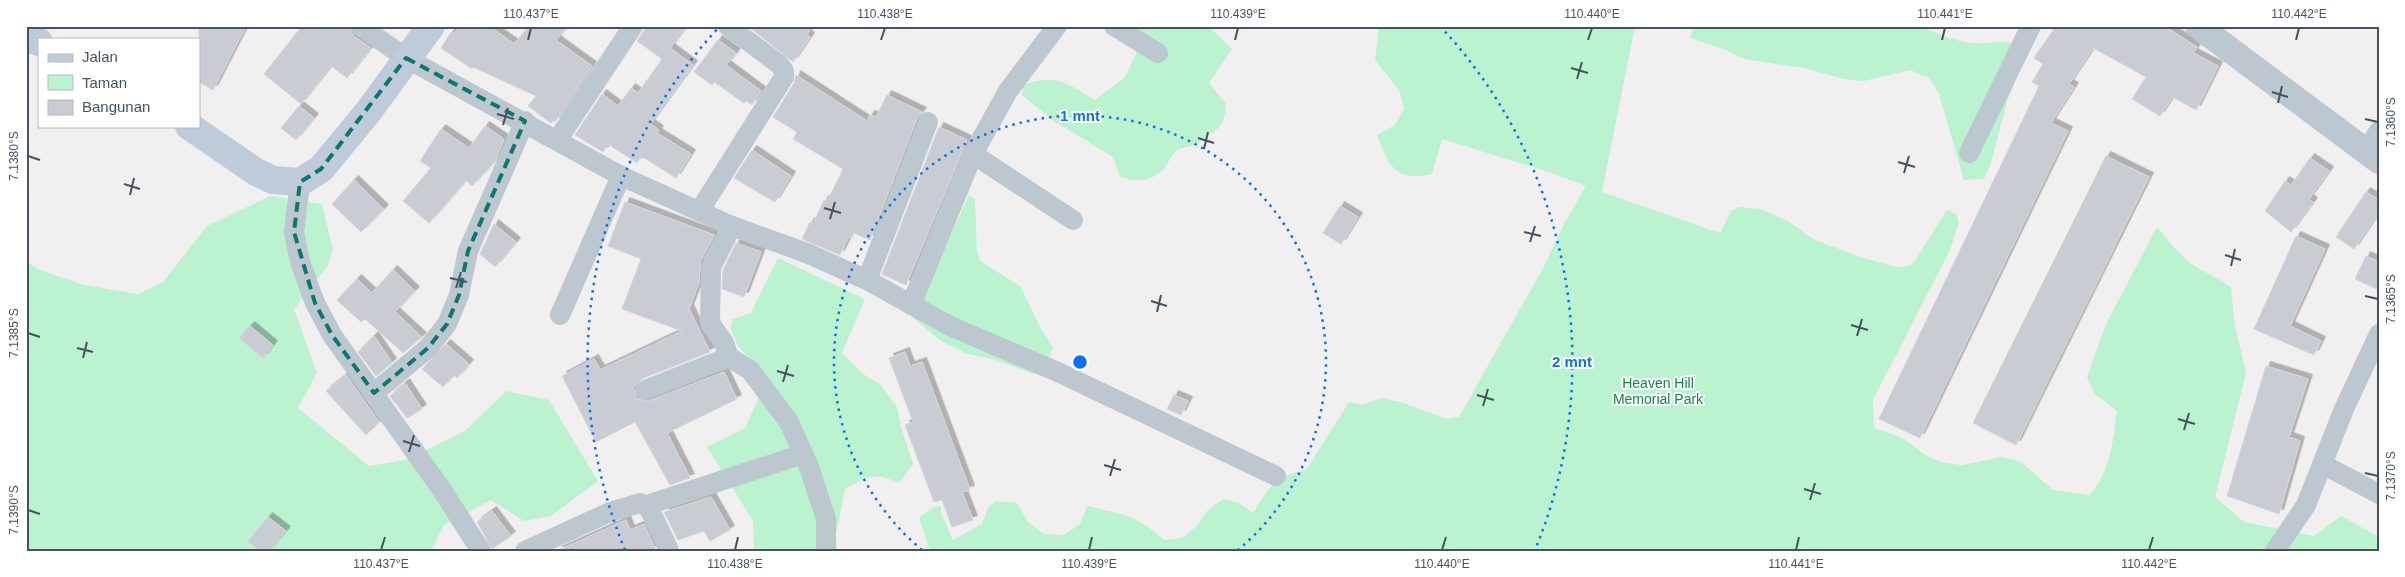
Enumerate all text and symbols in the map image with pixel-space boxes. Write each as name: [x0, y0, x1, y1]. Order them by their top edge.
text: 110.437°E: [503, 7, 559, 21]
text: 110.438°E: [857, 7, 913, 21]
text: 110.439°E: [1210, 7, 1266, 21]
text: 110.440°E: [1564, 7, 1620, 21]
text: 110.441°E: [1917, 7, 1973, 21]
text: 110.442°E: [2271, 7, 2327, 21]
legend: [38, 38, 200, 128]
text: Jalan: [82, 48, 118, 65]
text: Taman: [82, 74, 127, 91]
text: 7.1360°S: [2384, 97, 2398, 147]
text: Bangunan: [82, 98, 150, 115]
text: 1 mnt: [1060, 107, 1100, 124]
text: 7.1380°S: [7, 131, 21, 181]
text: 7.1365°S: [2384, 274, 2398, 324]
text: 7.1385°S: [7, 308, 21, 358]
centre of rings: [1071, 353, 1089, 371]
text: 2 mnt: [1552, 353, 1592, 370]
park label: Heaven Hill Memorial Park: [1613, 375, 1704, 407]
text: 7.1370°S: [2384, 451, 2398, 501]
text: 7.1390°S: [7, 485, 21, 535]
text: 110.437°E: [353, 557, 409, 571]
text: 110.438°E: [707, 557, 763, 571]
text: 110.439°E: [1061, 557, 1117, 571]
text: 110.440°E: [1414, 557, 1470, 571]
text: 110.441°E: [1768, 557, 1824, 571]
text: 110.442°E: [2121, 557, 2177, 571]

